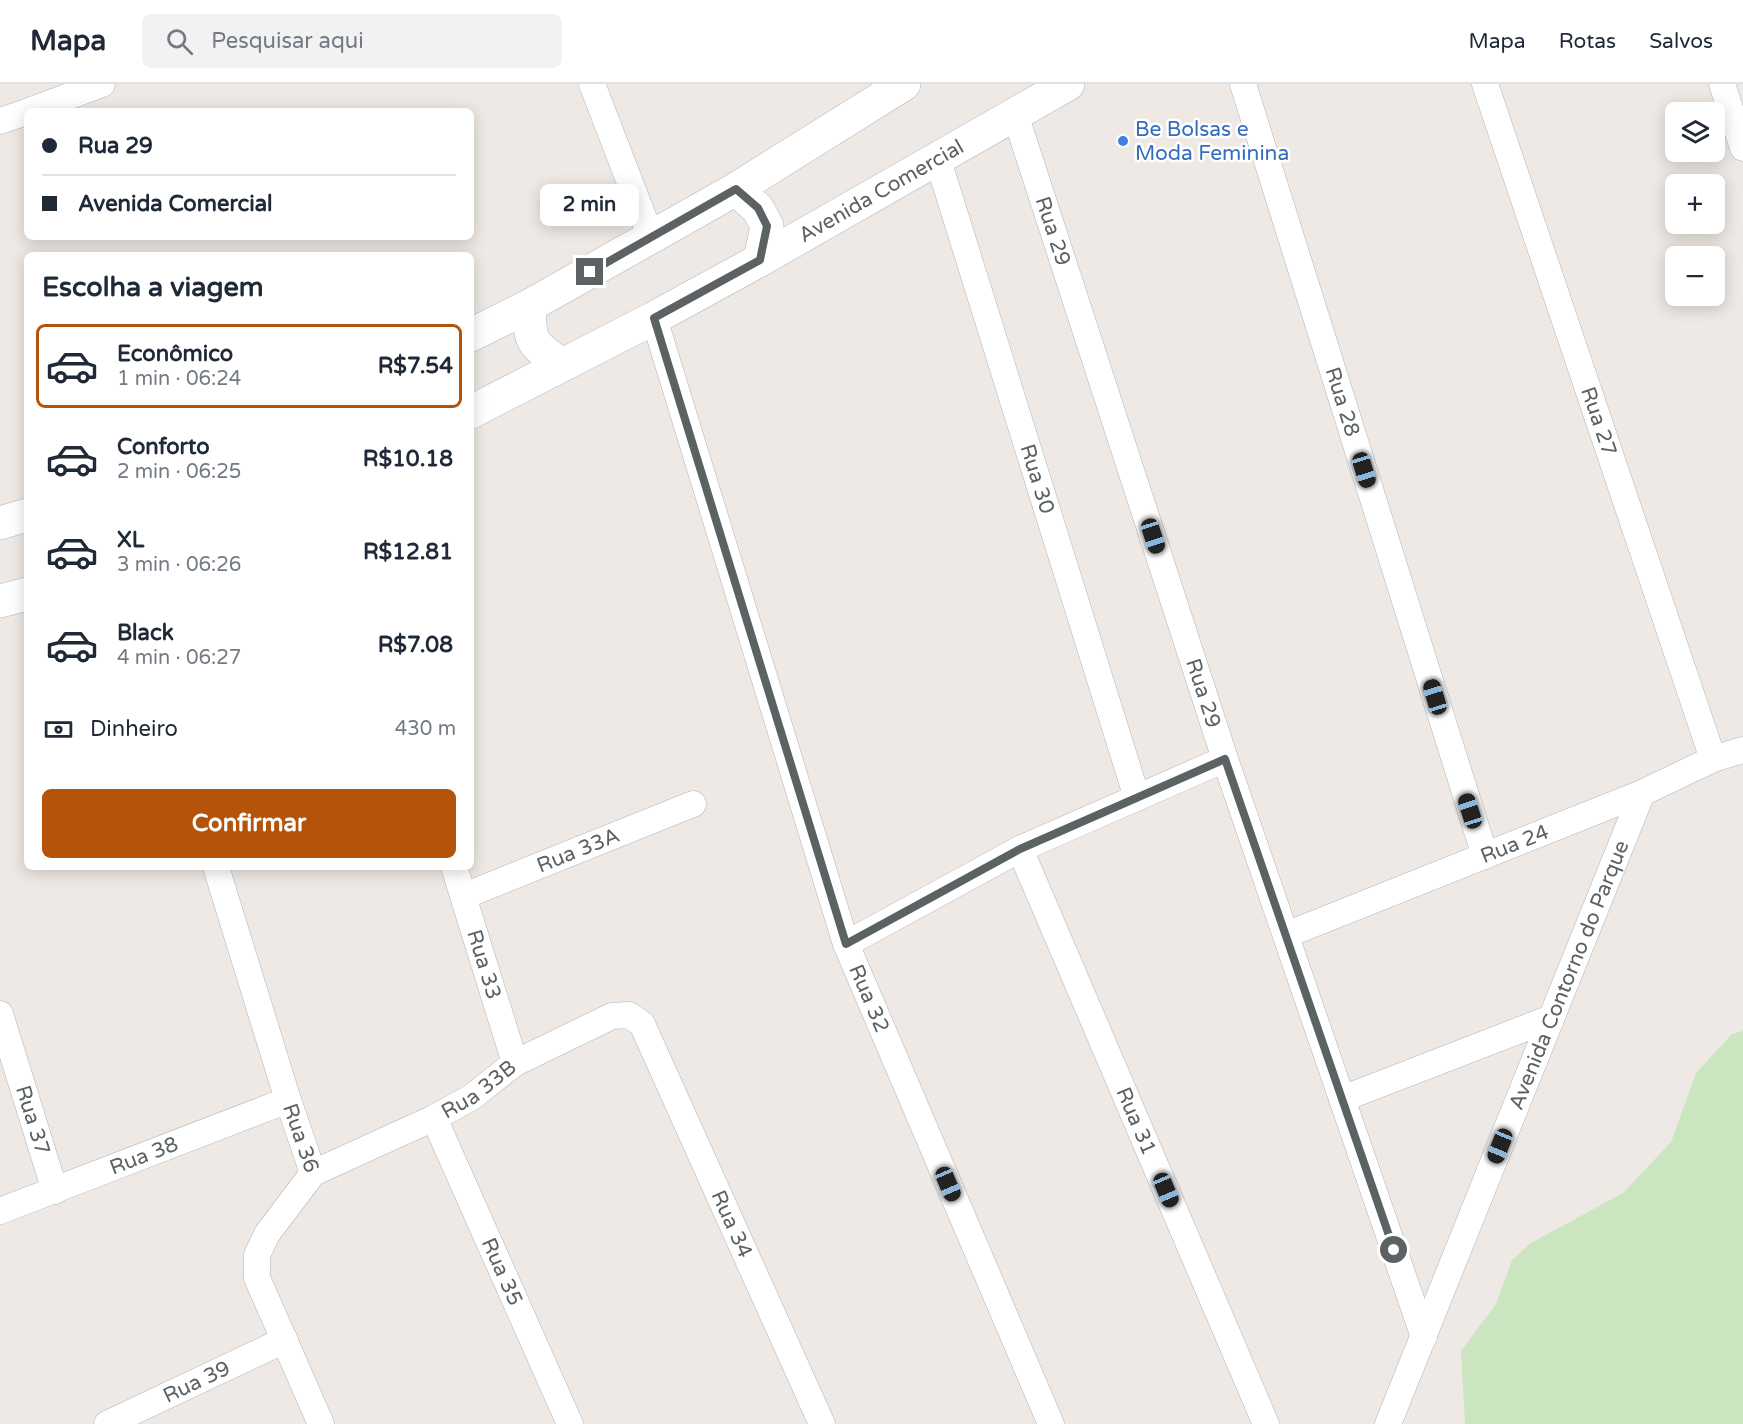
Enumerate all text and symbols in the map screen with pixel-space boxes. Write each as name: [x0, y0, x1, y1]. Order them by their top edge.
search box: [142, 14, 562, 68]
text: Mapa: [30, 24, 106, 58]
icon: search: [163, 25, 196, 58]
text: Pesquisar aqui: [211, 28, 364, 54]
text: Mapa: [1468, 29, 1526, 54]
text: Rotas: [1559, 29, 1616, 54]
text: Salvos: [1649, 29, 1713, 54]
map controls: [1665, 102, 1725, 306]
button: layers: [1665, 102, 1725, 162]
place label: Be Bolsas e Moda Feminina: [1135, 117, 1289, 166]
text: Rua 29: [78, 133, 153, 159]
street label: Avenida Comercial: [794, 134, 968, 248]
marker: Be Bolsas e Moda Feminina: [1116, 134, 1130, 148]
button: +: [1665, 174, 1725, 234]
callout: 2 min: [540, 185, 640, 227]
text: Avenida Comercial: [78, 191, 273, 217]
text: 2 min: [563, 193, 616, 217]
street label: Rua 29: [1030, 193, 1076, 269]
button: −: [1665, 246, 1725, 306]
route end: [576, 258, 603, 285]
text: Escolha a viagem: [42, 271, 264, 304]
icon: car: [45, 339, 99, 393]
text: Econômico: [117, 341, 233, 367]
text: R$7.54: [378, 353, 453, 379]
street label: Rua 28: [1320, 364, 1365, 440]
text: 1 min · 06:24: [117, 367, 241, 391]
street label: Rua 27: [1576, 383, 1622, 459]
icon: car: [45, 432, 99, 486]
text: Conforto: [117, 434, 210, 460]
street label: Rua 30: [1015, 441, 1060, 517]
text: R$10.18: [363, 446, 453, 472]
car: [1350, 450, 1378, 490]
text: 2 min · 06:25: [117, 460, 241, 484]
car: [1139, 516, 1167, 556]
icon: car: [45, 525, 99, 579]
text: XL: [117, 527, 144, 553]
text: R$12.81: [363, 539, 453, 565]
text: 3 min · 06:26: [117, 553, 241, 577]
icon: car: [45, 618, 99, 672]
text: Black: [117, 620, 174, 646]
text: R$7.08: [378, 632, 453, 658]
text: 4 min · 06:27: [117, 646, 241, 670]
street label: Rua 29: [1181, 655, 1226, 731]
car: [1421, 677, 1449, 717]
icon: cash: [42, 713, 75, 746]
text: Dinheiro: [90, 716, 178, 742]
text: 430 m: [395, 717, 456, 741]
button: Confirmar: [42, 789, 456, 858]
car: [1456, 791, 1484, 831]
street label: Rua 24: [1477, 819, 1552, 869]
street label: Rua 33A: [533, 822, 623, 878]
street label: Avenida Contorno do Parque: [1503, 837, 1634, 1113]
street label: Rua 33: [462, 927, 507, 1002]
street label: Rua 32: [844, 961, 895, 1036]
street label: Rua 33B: [437, 1055, 521, 1124]
street label: Rua 37: [10, 1082, 55, 1158]
street label: Rua 31: [1111, 1083, 1162, 1159]
street label: Rua 36: [278, 1100, 324, 1176]
car: [1485, 1126, 1515, 1166]
street label: Rua 38: [106, 1131, 182, 1180]
car: [933, 1164, 963, 1204]
car: [1151, 1170, 1181, 1210]
street label: Rua 34: [706, 1186, 758, 1262]
street label: Rua 35: [476, 1234, 528, 1309]
route start: [1380, 1236, 1407, 1263]
street label: Rua 39: [159, 1355, 234, 1408]

